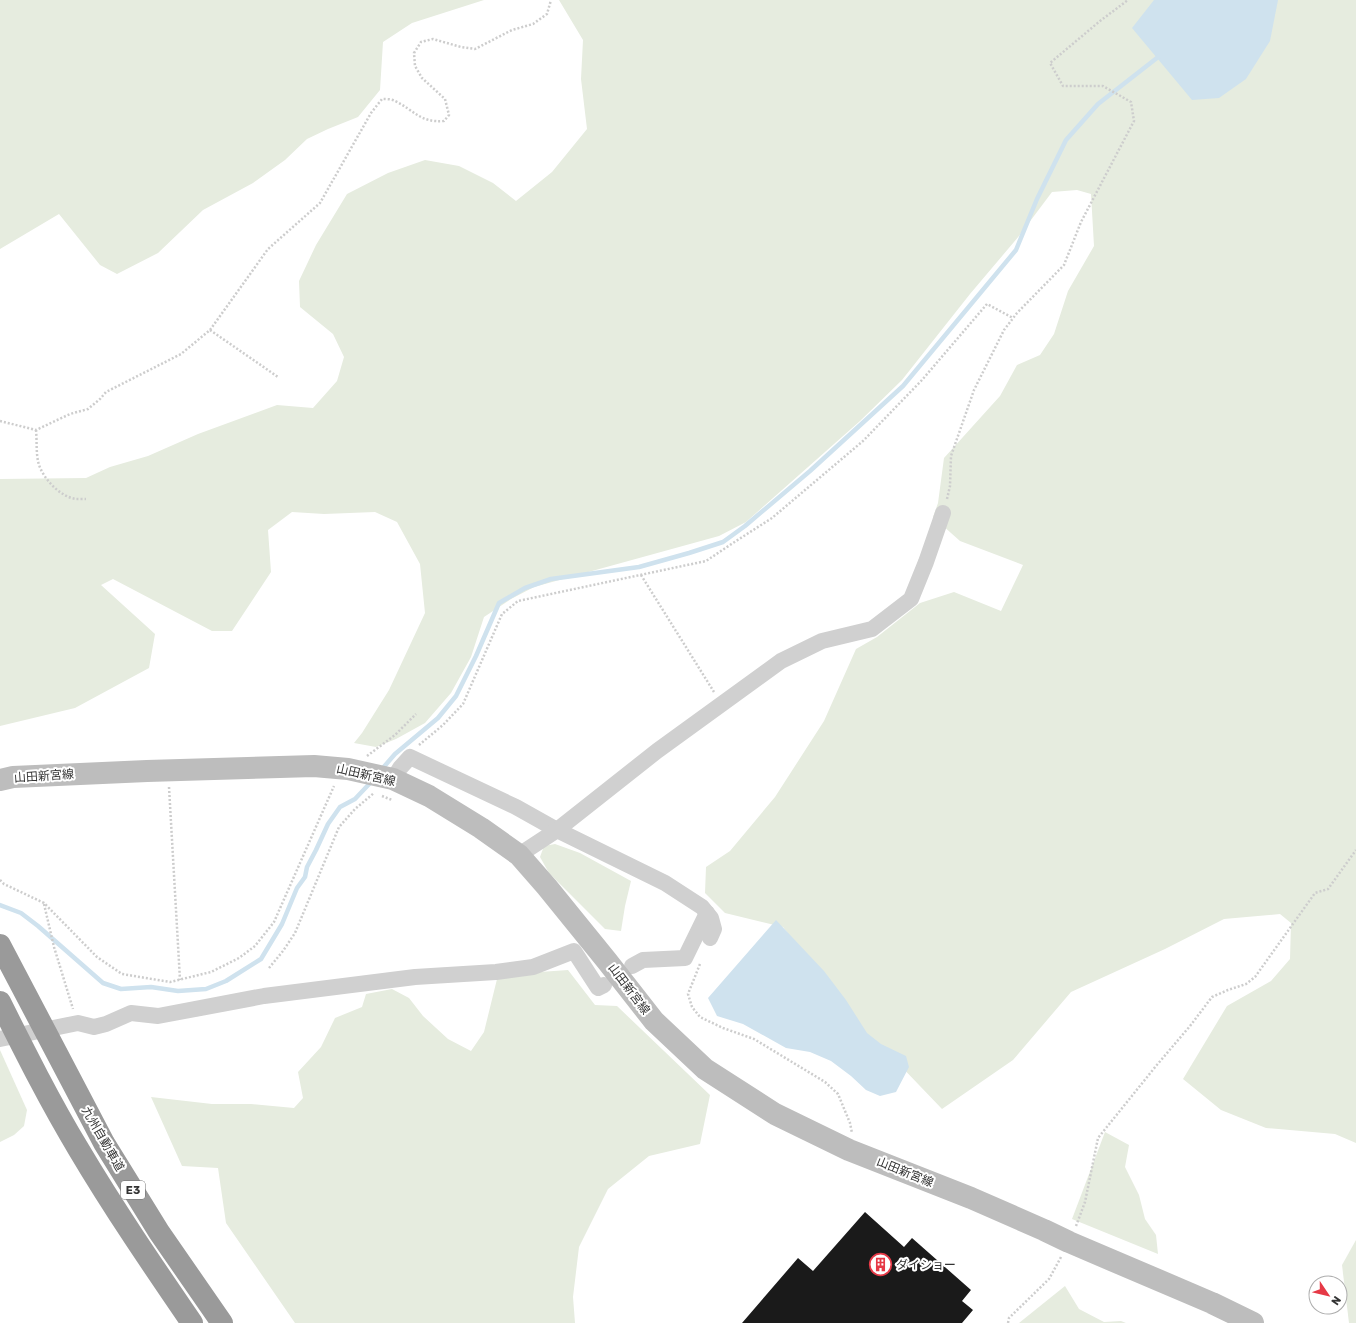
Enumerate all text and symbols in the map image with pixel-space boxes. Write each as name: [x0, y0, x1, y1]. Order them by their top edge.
street label: 山田新宮線: [335, 761, 397, 789]
street label: 山田新宮線: [14, 767, 74, 785]
street label: 山田新宮線: [605, 961, 653, 1017]
street label: 九州自動車道: [79, 1104, 127, 1174]
street label: 山田新宮線: [875, 1154, 935, 1190]
road number: E3: [121, 1181, 145, 1199]
building icon: ダイショー: [867, 1252, 893, 1278]
place label: ダイショー: [896, 1258, 956, 1272]
north arrow: [1308, 1275, 1348, 1315]
text: N: [1328, 1293, 1343, 1307]

